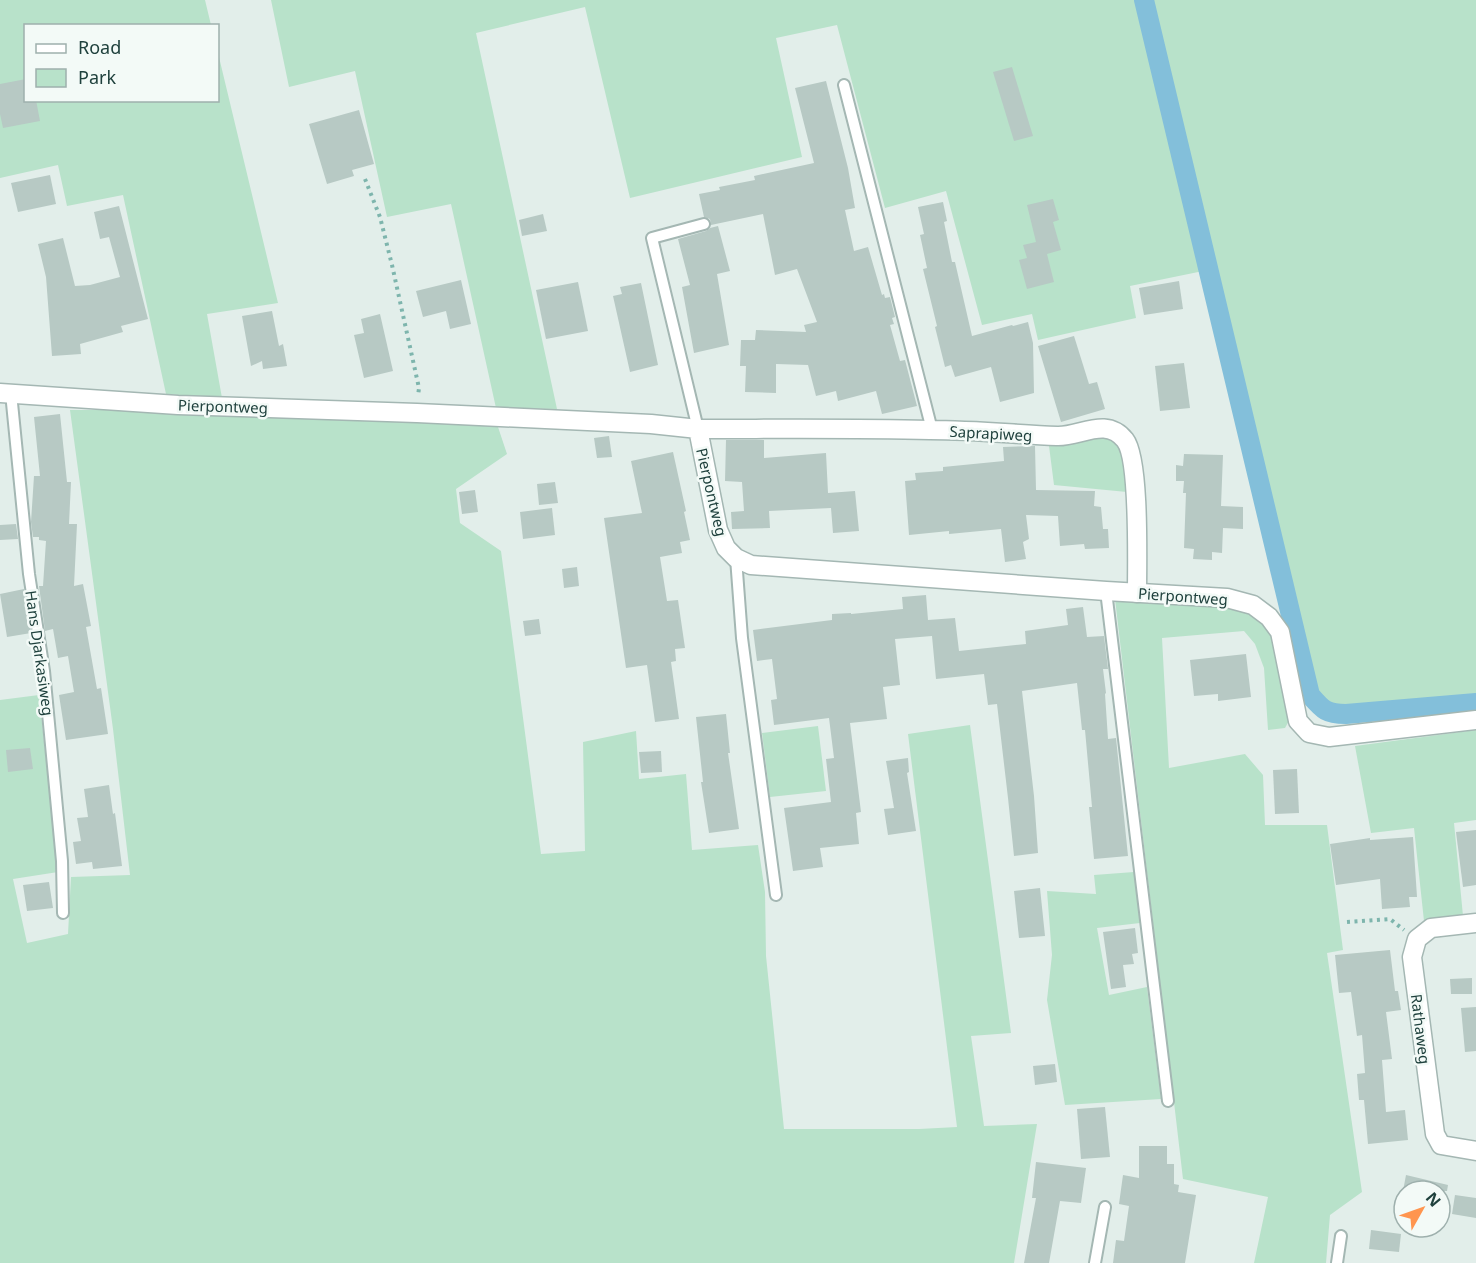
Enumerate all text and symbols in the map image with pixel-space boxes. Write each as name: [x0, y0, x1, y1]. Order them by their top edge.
legend: [24, 24, 219, 102]
text: Road: [78, 35, 121, 59]
text: Park: [78, 65, 116, 89]
street label: Pierpontweg: [178, 394, 268, 418]
street label: Saprapiweg: [949, 421, 1033, 445]
street label: Pierpontweg: [692, 446, 732, 538]
street label: Pierpontweg: [1137, 583, 1229, 609]
street label: Hans Djarkasiweg: [21, 589, 59, 717]
street label: Rathaweg: [1407, 993, 1435, 1065]
north arrow: [1392, 1179, 1452, 1239]
text: N: [1421, 1187, 1446, 1211]

